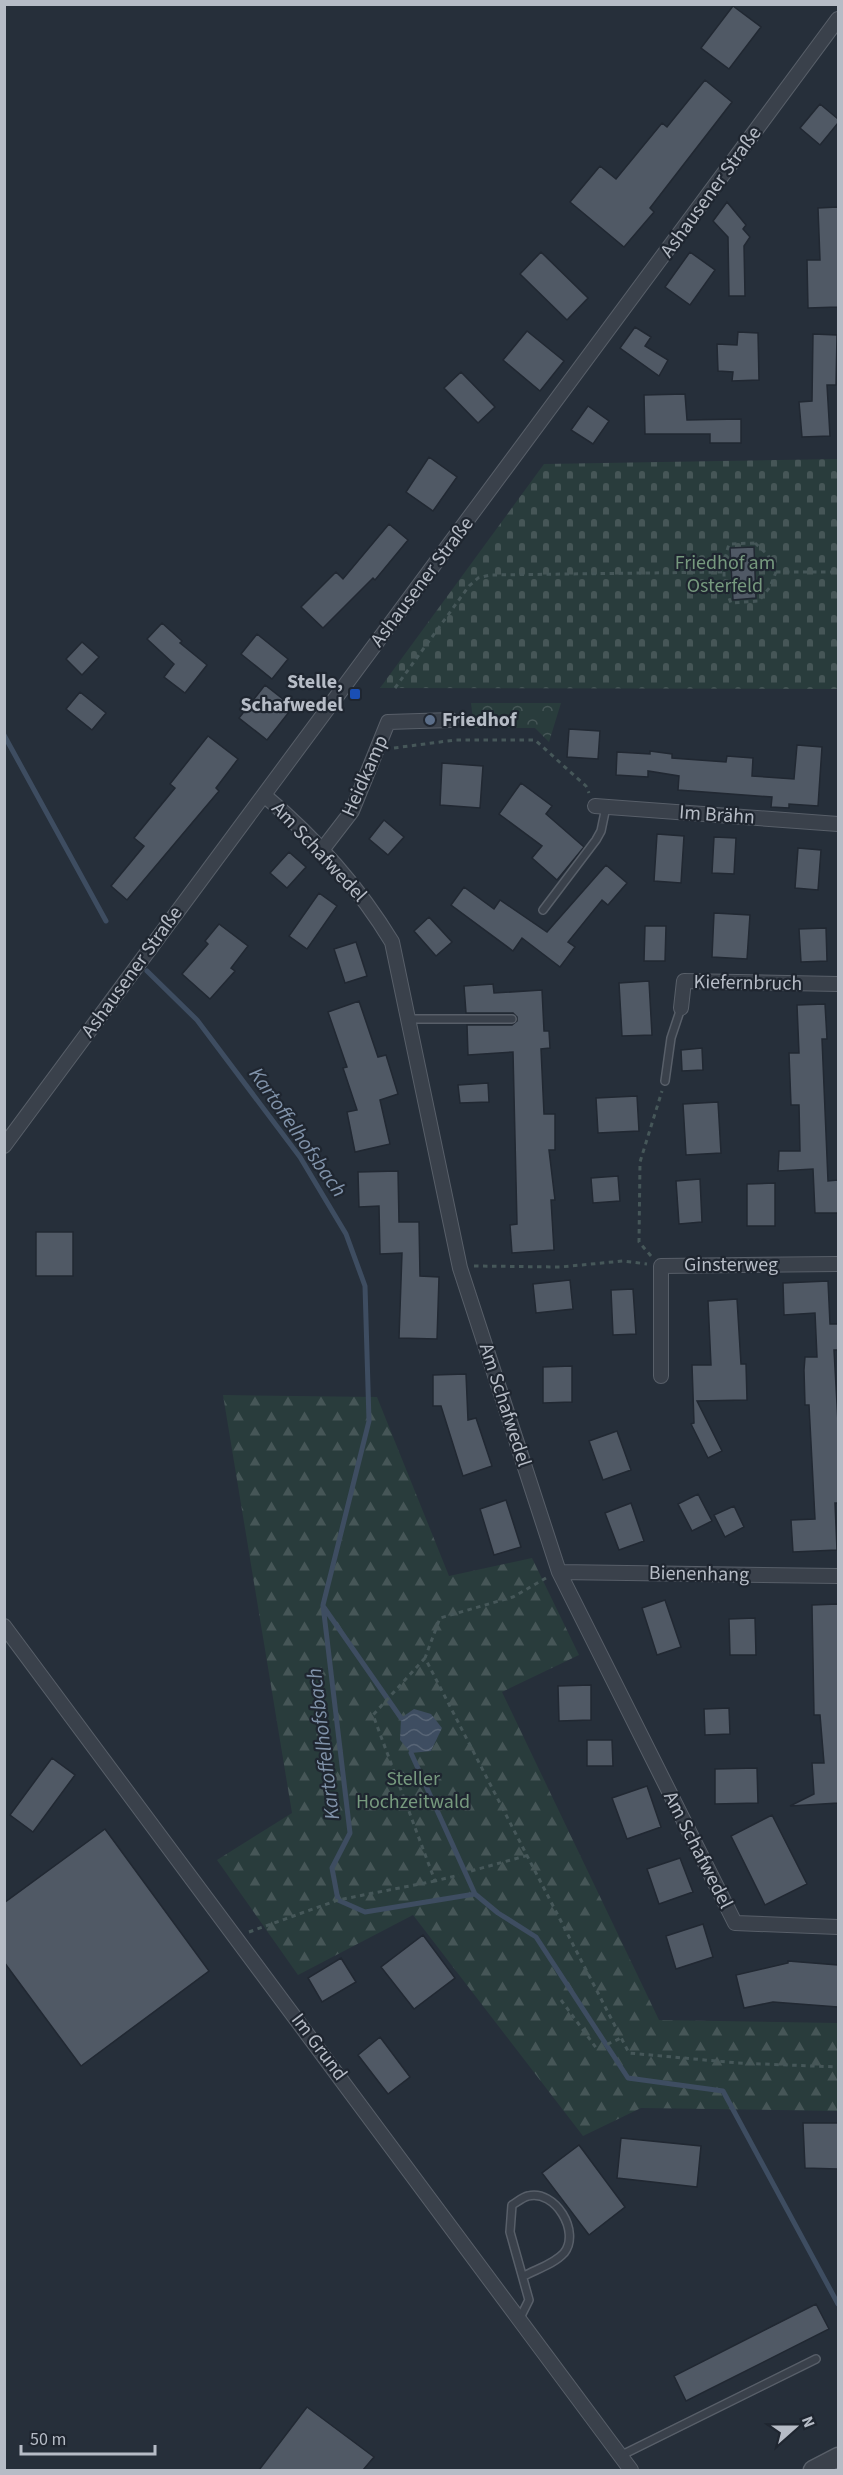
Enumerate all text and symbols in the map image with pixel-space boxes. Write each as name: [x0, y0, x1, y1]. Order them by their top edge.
street label: Ashausener Straße: [654, 120, 768, 264]
street label: Ashausener Straße: [364, 511, 480, 653]
park label: Friedhof am Osterfeld: [675, 549, 775, 600]
place label: Stelle, Schafwedel: [240, 668, 343, 719]
marker: Stelle, Schafwedel: [348, 687, 362, 701]
place label: Friedhof: [442, 706, 518, 734]
marker: Friedhof: [423, 713, 437, 727]
street label: Heidkamp: [335, 731, 395, 821]
street label: Am Schafwedel: [265, 796, 373, 908]
street label: Im Brähn: [678, 798, 756, 832]
street label: Ashausener Straße: [75, 900, 189, 1044]
street label: Kiefernbruch: [693, 968, 803, 998]
water label: Kartoffelhofsbach: [242, 1061, 354, 1203]
street label: Ginsterweg: [684, 1251, 778, 1279]
street label: Am Schafwedel: [472, 1340, 538, 1470]
street label: Bienenhang: [649, 1559, 749, 1589]
water label: Kartoffelhofsbach: [299, 1666, 347, 1822]
park label: Steller Hochzeitwald: [356, 1765, 470, 1816]
street label: Am Schafwedel: [656, 1786, 740, 1914]
street label: Im Grund: [284, 2007, 354, 2087]
north arrow: [765, 2397, 825, 2457]
text: N: [796, 2413, 820, 2431]
scale bar: [21, 2418, 154, 2456]
text: 50 m: [30, 2427, 66, 2452]

